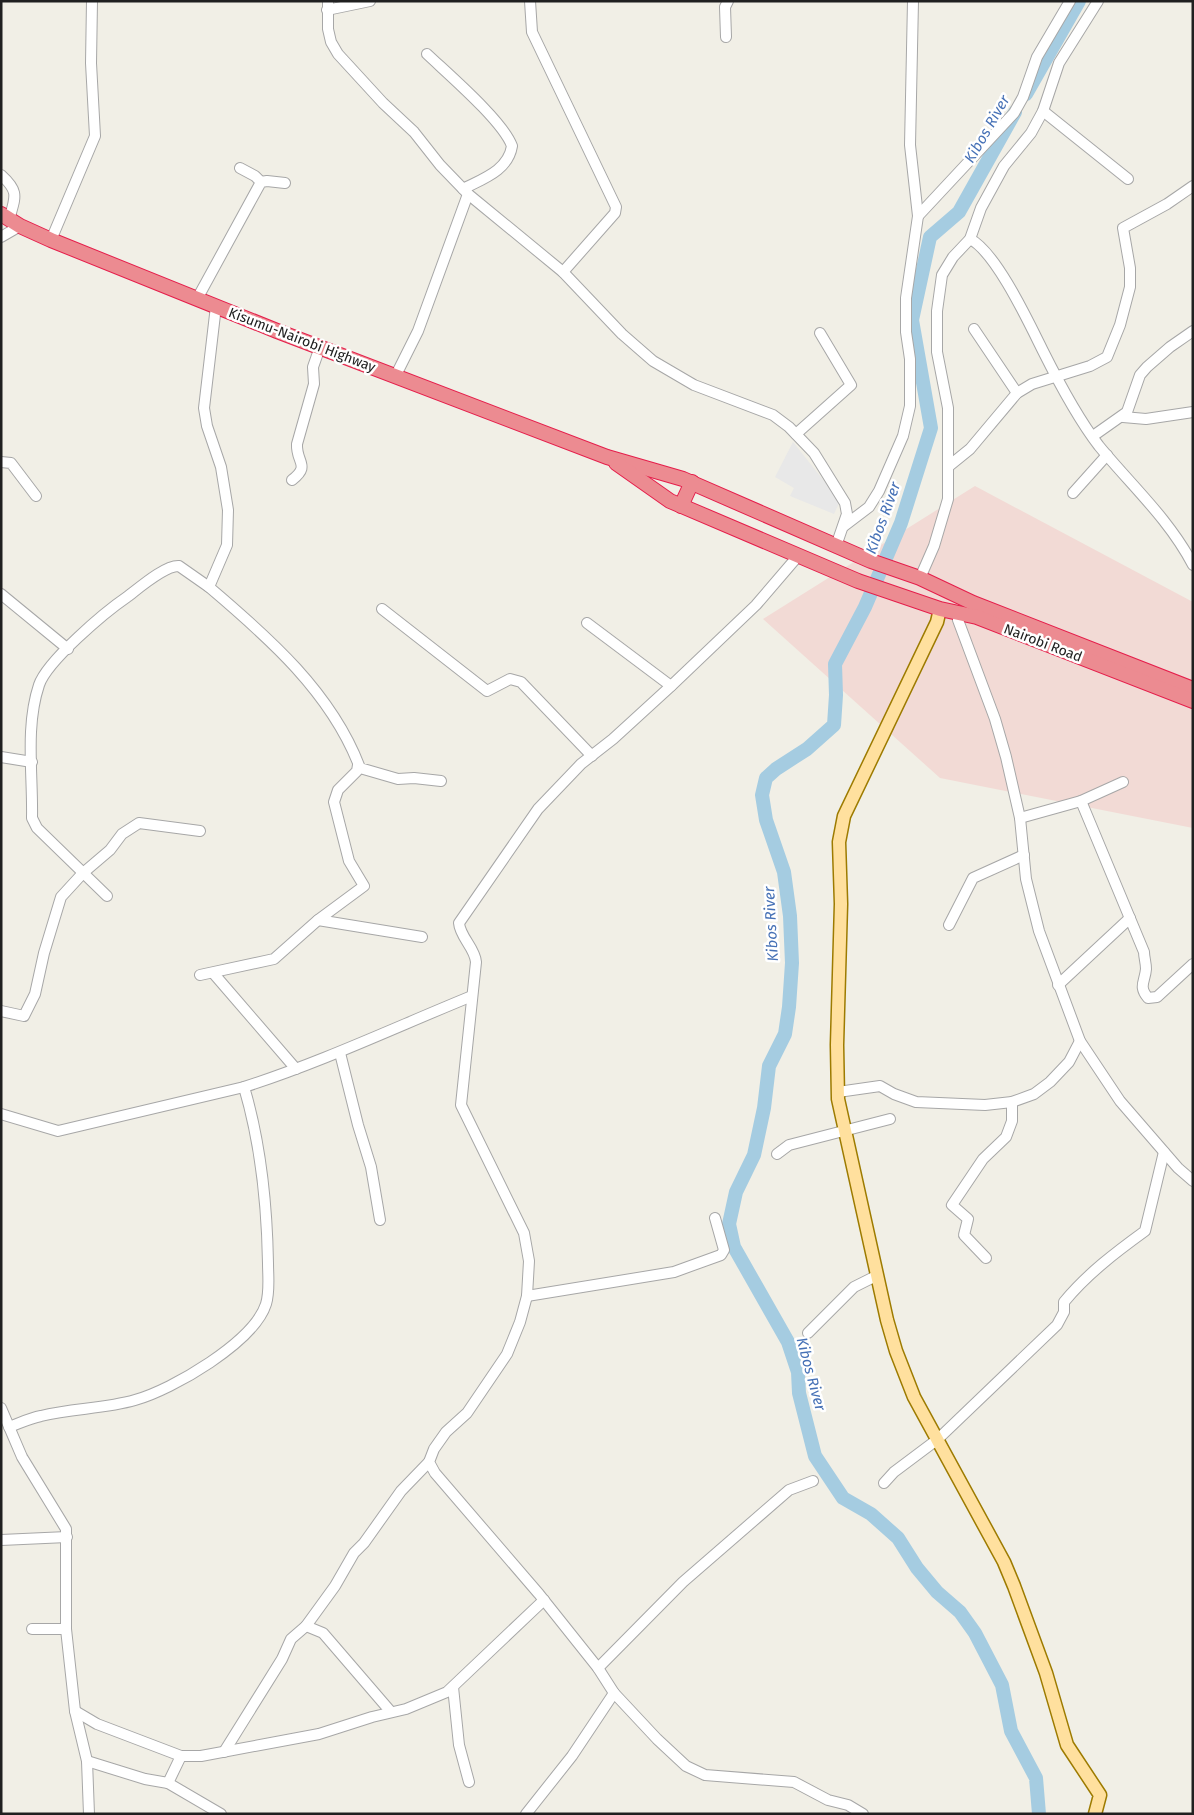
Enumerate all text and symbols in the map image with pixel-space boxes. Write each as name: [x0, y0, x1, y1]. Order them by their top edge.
water label: Kibos River: [960, 91, 1014, 166]
street label: Kisumu-Nairobi Highway: [226, 304, 378, 376]
water label: Kibos River: [862, 479, 905, 556]
street label: Nairobi Road: [1001, 620, 1085, 666]
water label: Kibos River: [760, 885, 782, 962]
water label: Kibos River: [793, 1335, 830, 1414]

